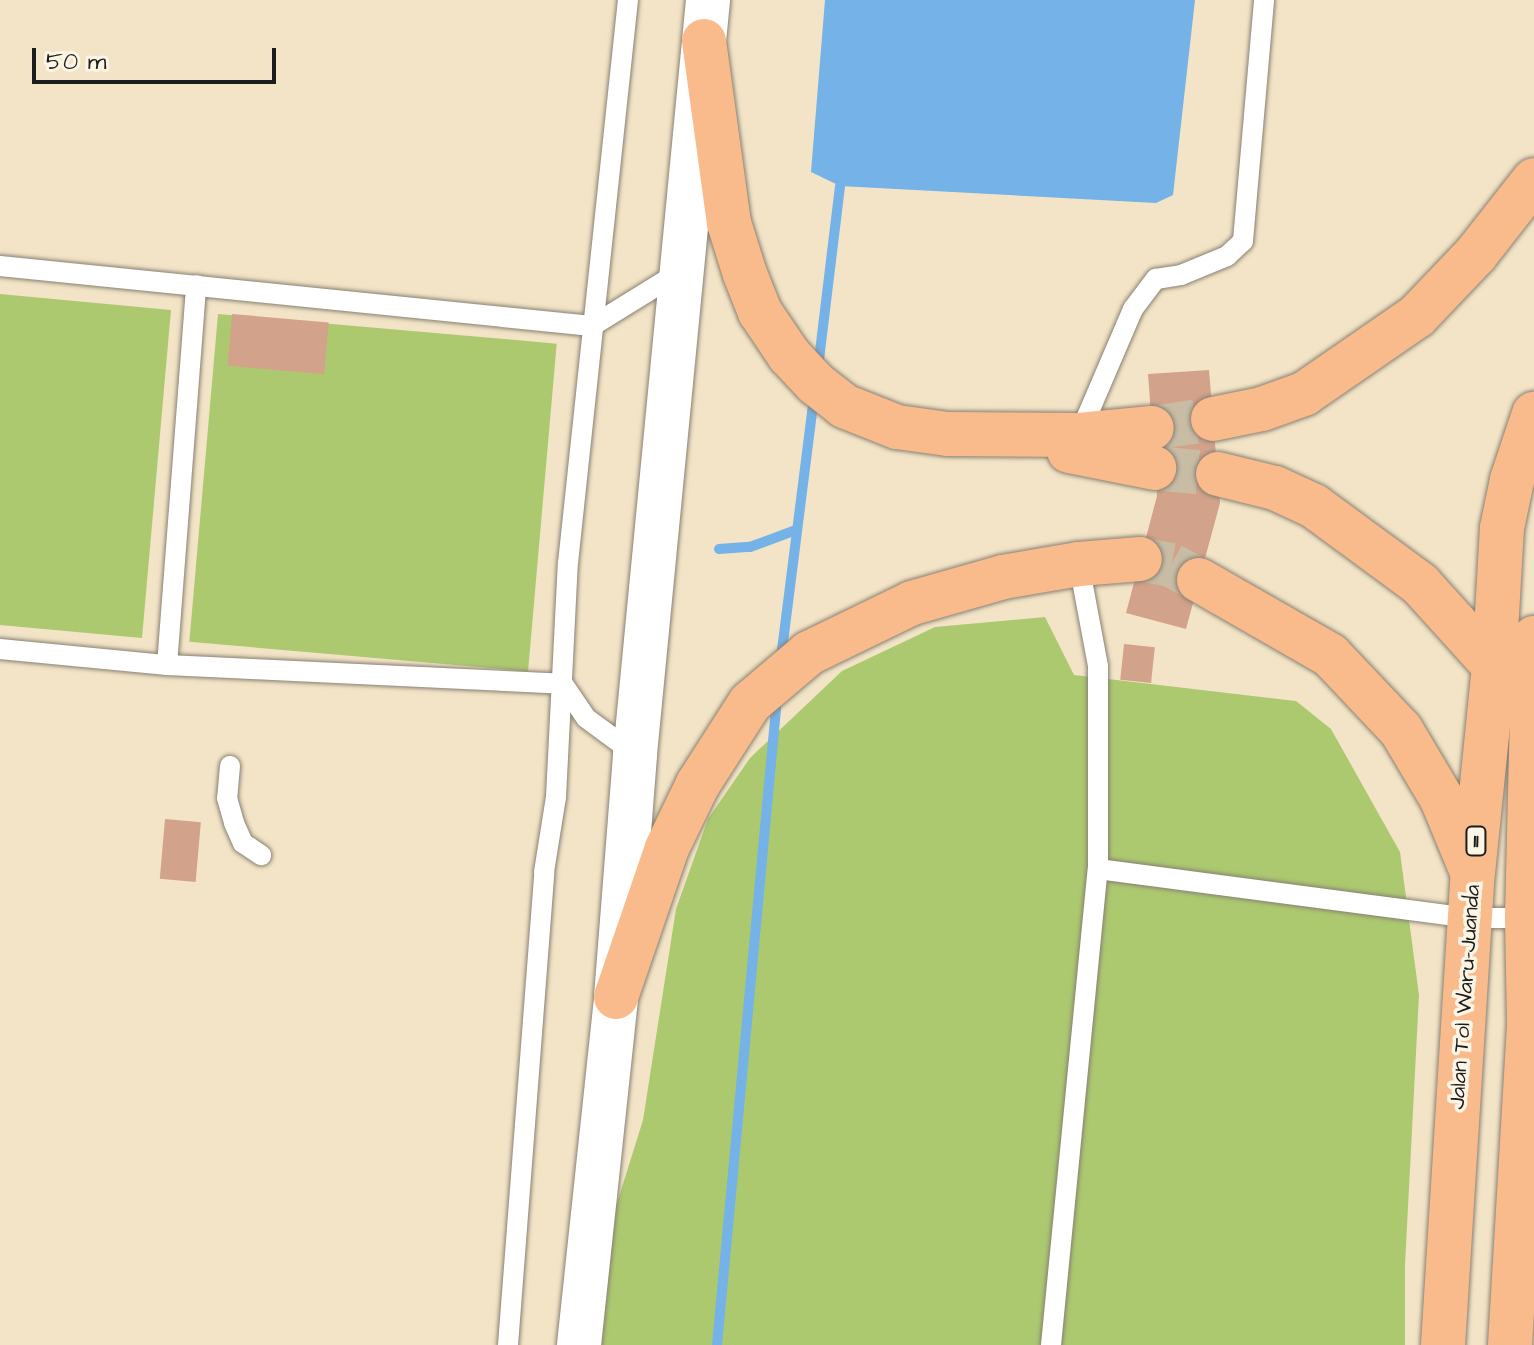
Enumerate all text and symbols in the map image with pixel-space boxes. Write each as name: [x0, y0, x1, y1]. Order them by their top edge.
scale bar: [36, 32, 280, 82]
text: 50 m: [46, 45, 106, 79]
road number: 11: [1464, 825, 1488, 857]
street label: Jalan Tol Waru–Juanda: [1444, 884, 1486, 1110]

